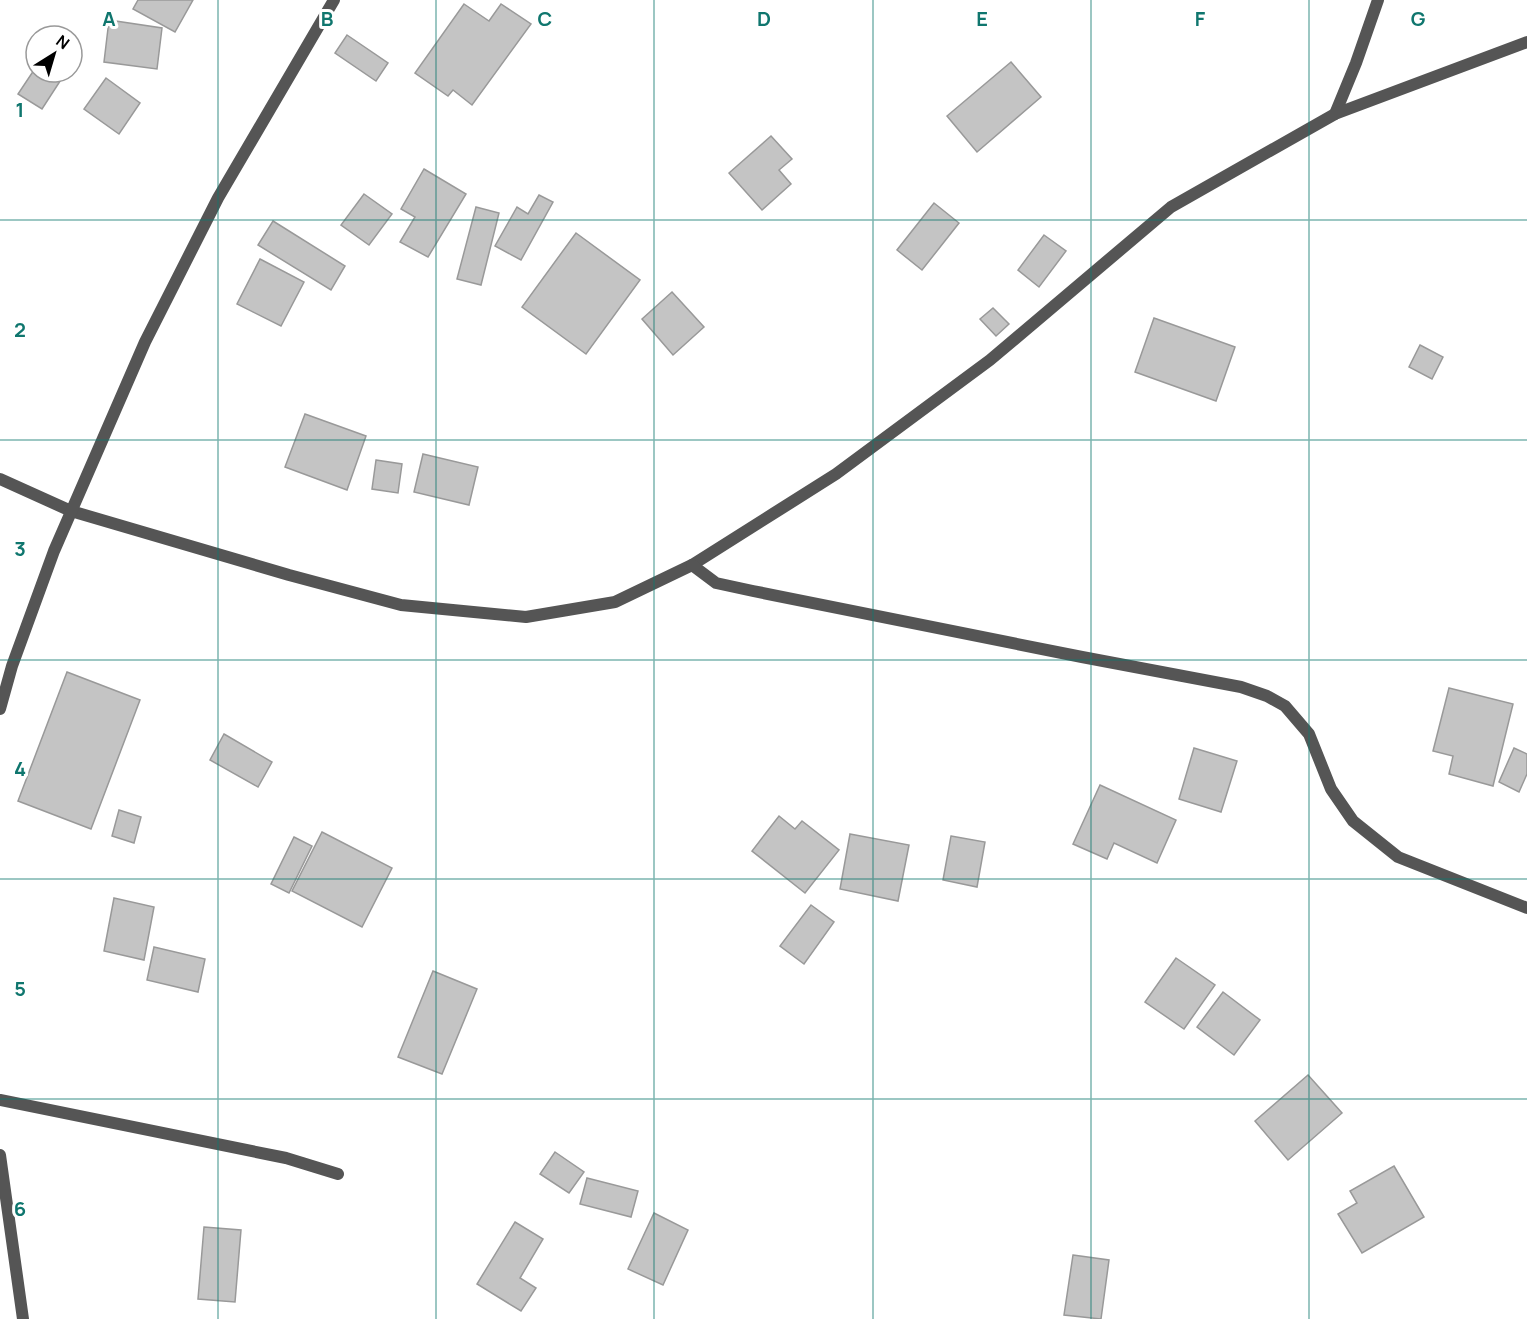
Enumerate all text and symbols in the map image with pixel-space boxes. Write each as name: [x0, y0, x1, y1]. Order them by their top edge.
text: A: [102, 5, 116, 32]
text: B: [321, 5, 334, 32]
text: C: [538, 5, 552, 32]
text: D: [757, 5, 771, 32]
text: E: [976, 5, 988, 32]
text: F: [1195, 5, 1206, 32]
text: G: [1411, 5, 1426, 32]
north arrow: [24, 24, 84, 84]
text: N: [52, 30, 74, 54]
text: 1: [16, 96, 24, 123]
text: 2: [14, 316, 26, 343]
text: 3: [14, 535, 26, 562]
text: 4: [14, 755, 26, 782]
text: 5: [14, 975, 26, 1002]
text: 6: [14, 1195, 26, 1222]

